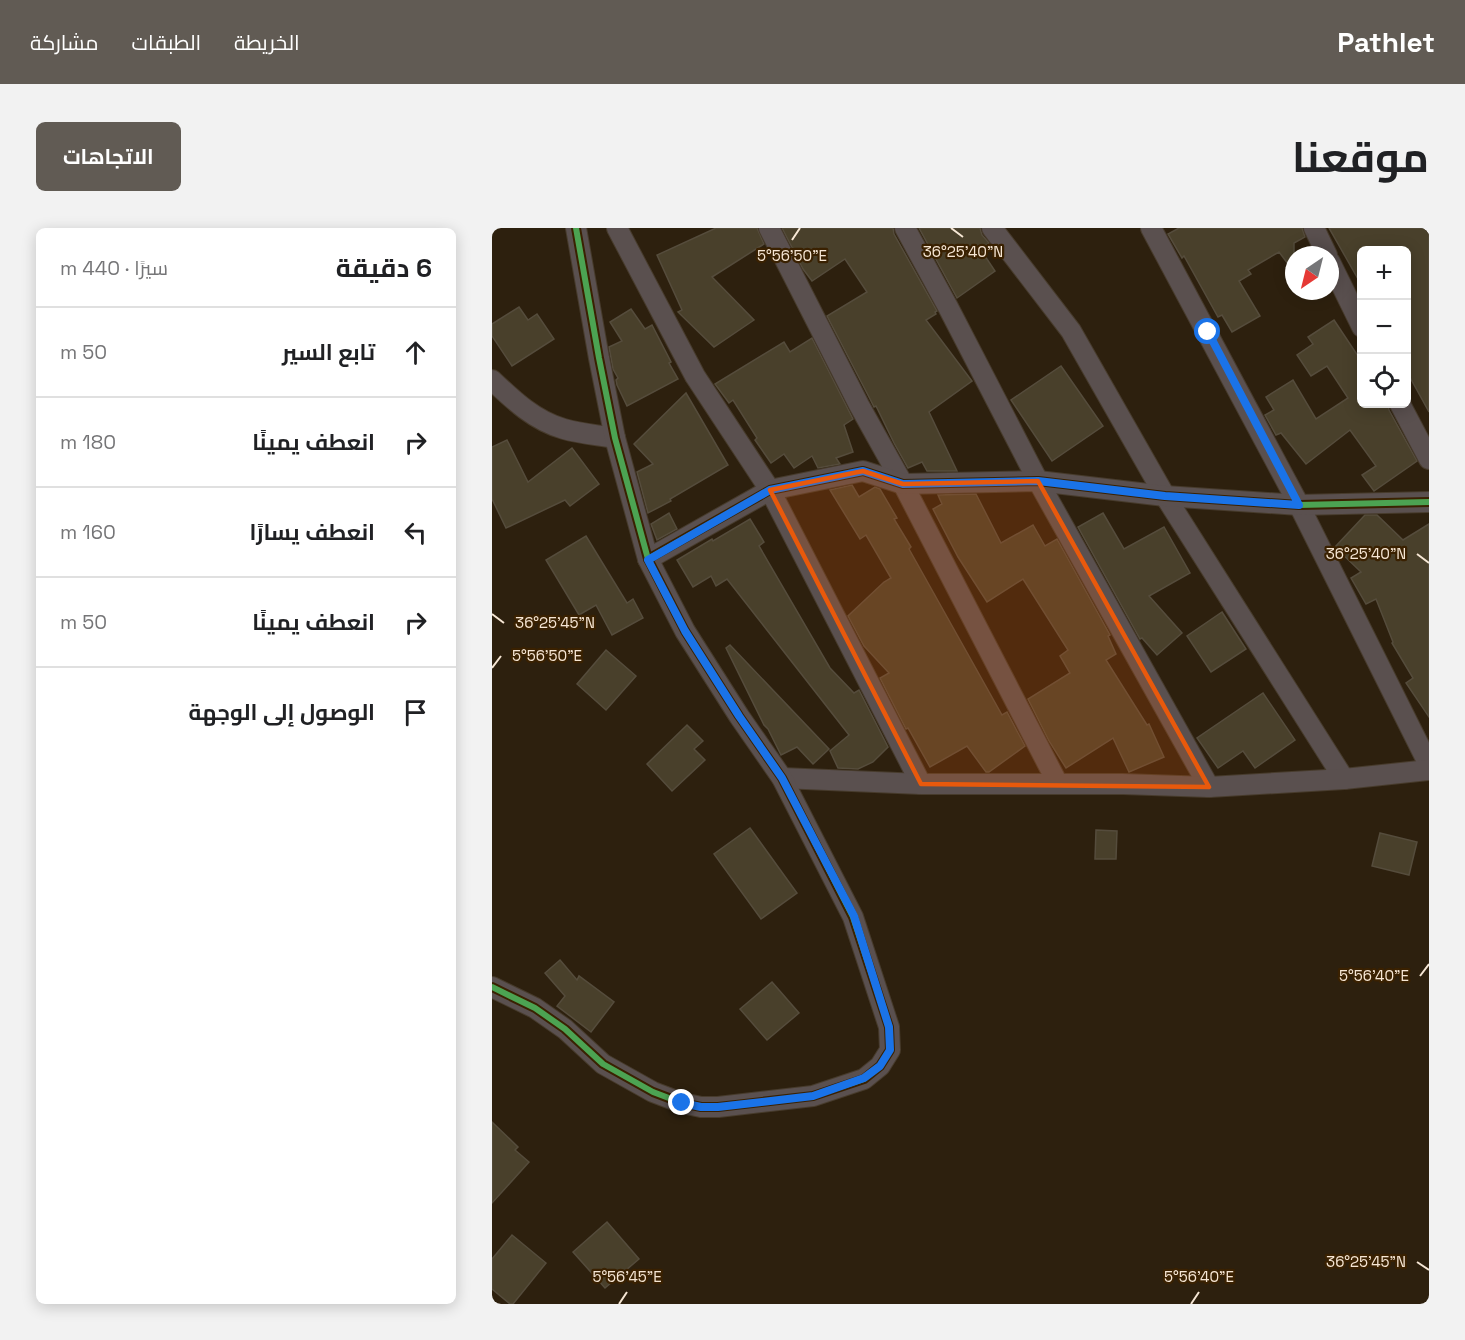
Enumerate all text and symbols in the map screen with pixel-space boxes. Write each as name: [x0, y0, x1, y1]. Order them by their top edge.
text: Pathlet: [1337, 24, 1435, 60]
text: مشاركة: [30, 29, 99, 56]
text: الطبقات: [132, 29, 201, 56]
text: الخريطة: [234, 29, 300, 56]
button: الاتجاهات: [36, 122, 181, 191]
text: موقعنا: [1292, 131, 1429, 184]
text: 36°25'40"N: [923, 242, 1003, 261]
text: 5°56'50"E: [757, 246, 827, 265]
north arrow: [1285, 246, 1339, 300]
map controls: [1357, 246, 1411, 408]
button: +: [1357, 246, 1411, 300]
text: 6 دقيقة: [336, 251, 432, 285]
text: سيرًا · 440 m: [60, 255, 168, 281]
button: −: [1357, 300, 1411, 354]
route start: [1194, 318, 1220, 344]
icon: ahead: [399, 336, 432, 369]
text: تابع السير: [282, 338, 375, 366]
text: 50 m: [60, 339, 107, 365]
button: locate: [1357, 354, 1411, 408]
icon: right: [399, 426, 432, 459]
text: انعطف يمينًا: [252, 428, 375, 456]
text: 180 m: [60, 429, 116, 455]
icon: left: [399, 516, 432, 549]
text: انعطف يسارًا: [249, 518, 375, 546]
text: 160 m: [60, 519, 116, 545]
text: 36°25'40"N: [1326, 544, 1406, 563]
icon: right: [399, 606, 432, 639]
text: انعطف يمينًا: [252, 608, 375, 636]
text: 50 m: [60, 609, 107, 635]
text: 36°25'45"N: [515, 613, 595, 632]
text: 5°56'50"E: [512, 646, 582, 665]
icon: arrive: [399, 696, 432, 729]
text: الوصول إلى الوجهة: [189, 698, 375, 726]
text: 5°56'40"E: [1339, 966, 1409, 985]
route end: [668, 1089, 694, 1115]
text: 36°25'45"N: [1326, 1252, 1406, 1271]
text: 5°56'45"E: [592, 1267, 662, 1286]
text: 5°56'40"E: [1164, 1267, 1234, 1286]

